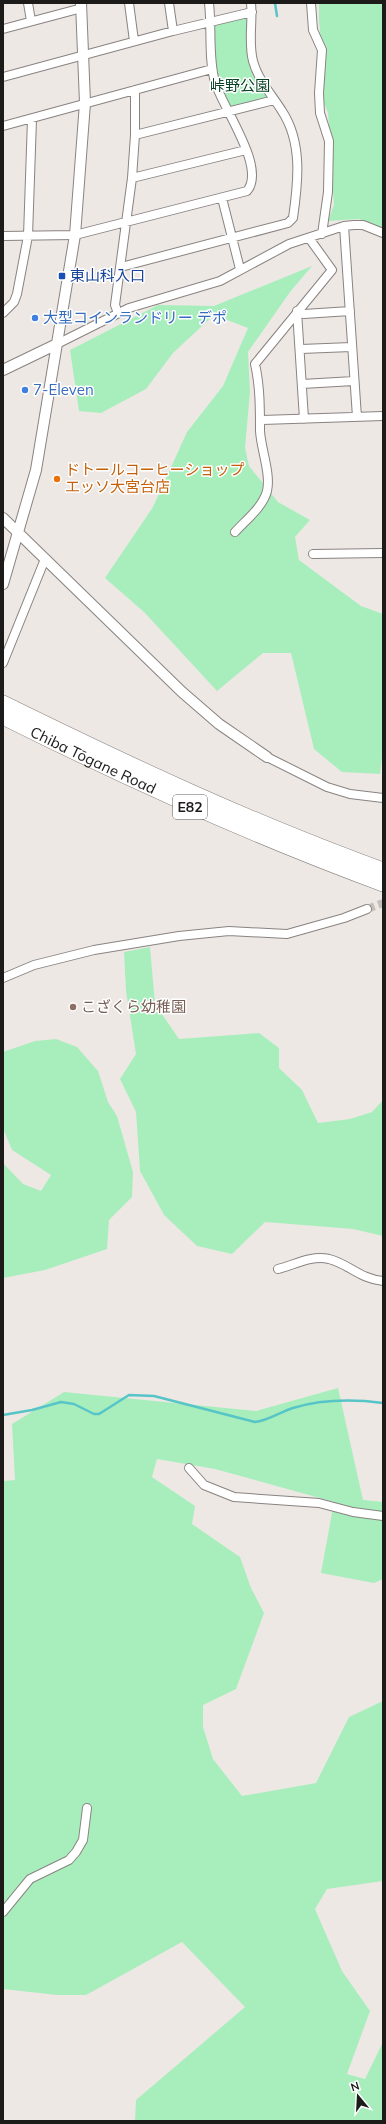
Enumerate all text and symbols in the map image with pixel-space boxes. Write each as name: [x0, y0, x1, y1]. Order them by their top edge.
park label: 峠野公園: [210, 76, 270, 95]
place label: 東山科入口: [70, 266, 145, 285]
marker: 東山科入口: [57, 271, 67, 281]
place label: 大型コインランドリー デポ: [43, 308, 227, 327]
marker: 大型コインランドリー デポ: [30, 313, 40, 323]
place label: 7-Eleven: [33, 380, 94, 399]
marker: 7-Eleven: [20, 385, 30, 395]
place label: ドトールコーヒーショップ エッソ大宮台店: [65, 460, 244, 496]
marker: ドトールコーヒーショップ エッソ大宮台店: [52, 474, 62, 484]
street label: Chiba Tōgane Road: [27, 722, 159, 798]
road number: E82: [173, 795, 207, 819]
place label: こざくら幼稚園: [81, 997, 186, 1016]
marker: こざくら幼稚園: [68, 1002, 78, 1012]
north arrow: [338, 2076, 378, 2116]
text: N: [349, 2079, 361, 2094]

